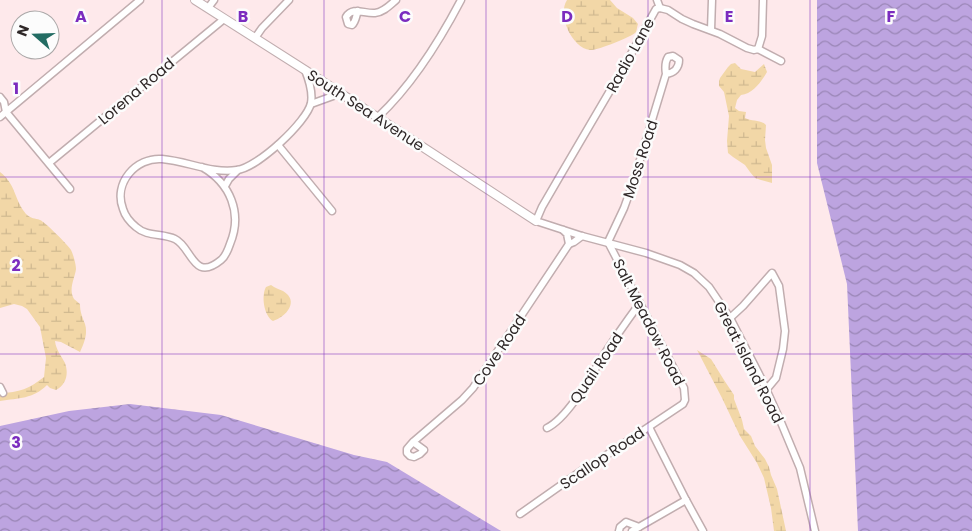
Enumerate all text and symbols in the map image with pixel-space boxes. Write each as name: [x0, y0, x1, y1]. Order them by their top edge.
text: A: [75, 5, 87, 28]
text: B: [238, 5, 248, 28]
text: C: [399, 5, 411, 28]
text: D: [561, 5, 573, 28]
text: E: [725, 5, 733, 28]
text: F: [887, 5, 896, 28]
north arrow: [10, 10, 60, 60]
street label: Radio Lane: [601, 14, 659, 96]
text: N: [12, 22, 34, 39]
street label: Lorena Road: [93, 53, 179, 129]
street label: South Sea Avenue: [303, 64, 429, 156]
text: 1: [13, 77, 19, 100]
street label: Moss Road: [617, 117, 663, 201]
text: 2: [11, 254, 21, 277]
street label: Salt Meadow Road: [608, 255, 690, 389]
street label: Great Island Road: [709, 297, 789, 427]
street label: Cove Road: [467, 310, 531, 390]
street label: Quail Road: [564, 328, 628, 408]
street label: Scallop Road: [555, 422, 649, 494]
text: 3: [11, 431, 21, 454]

